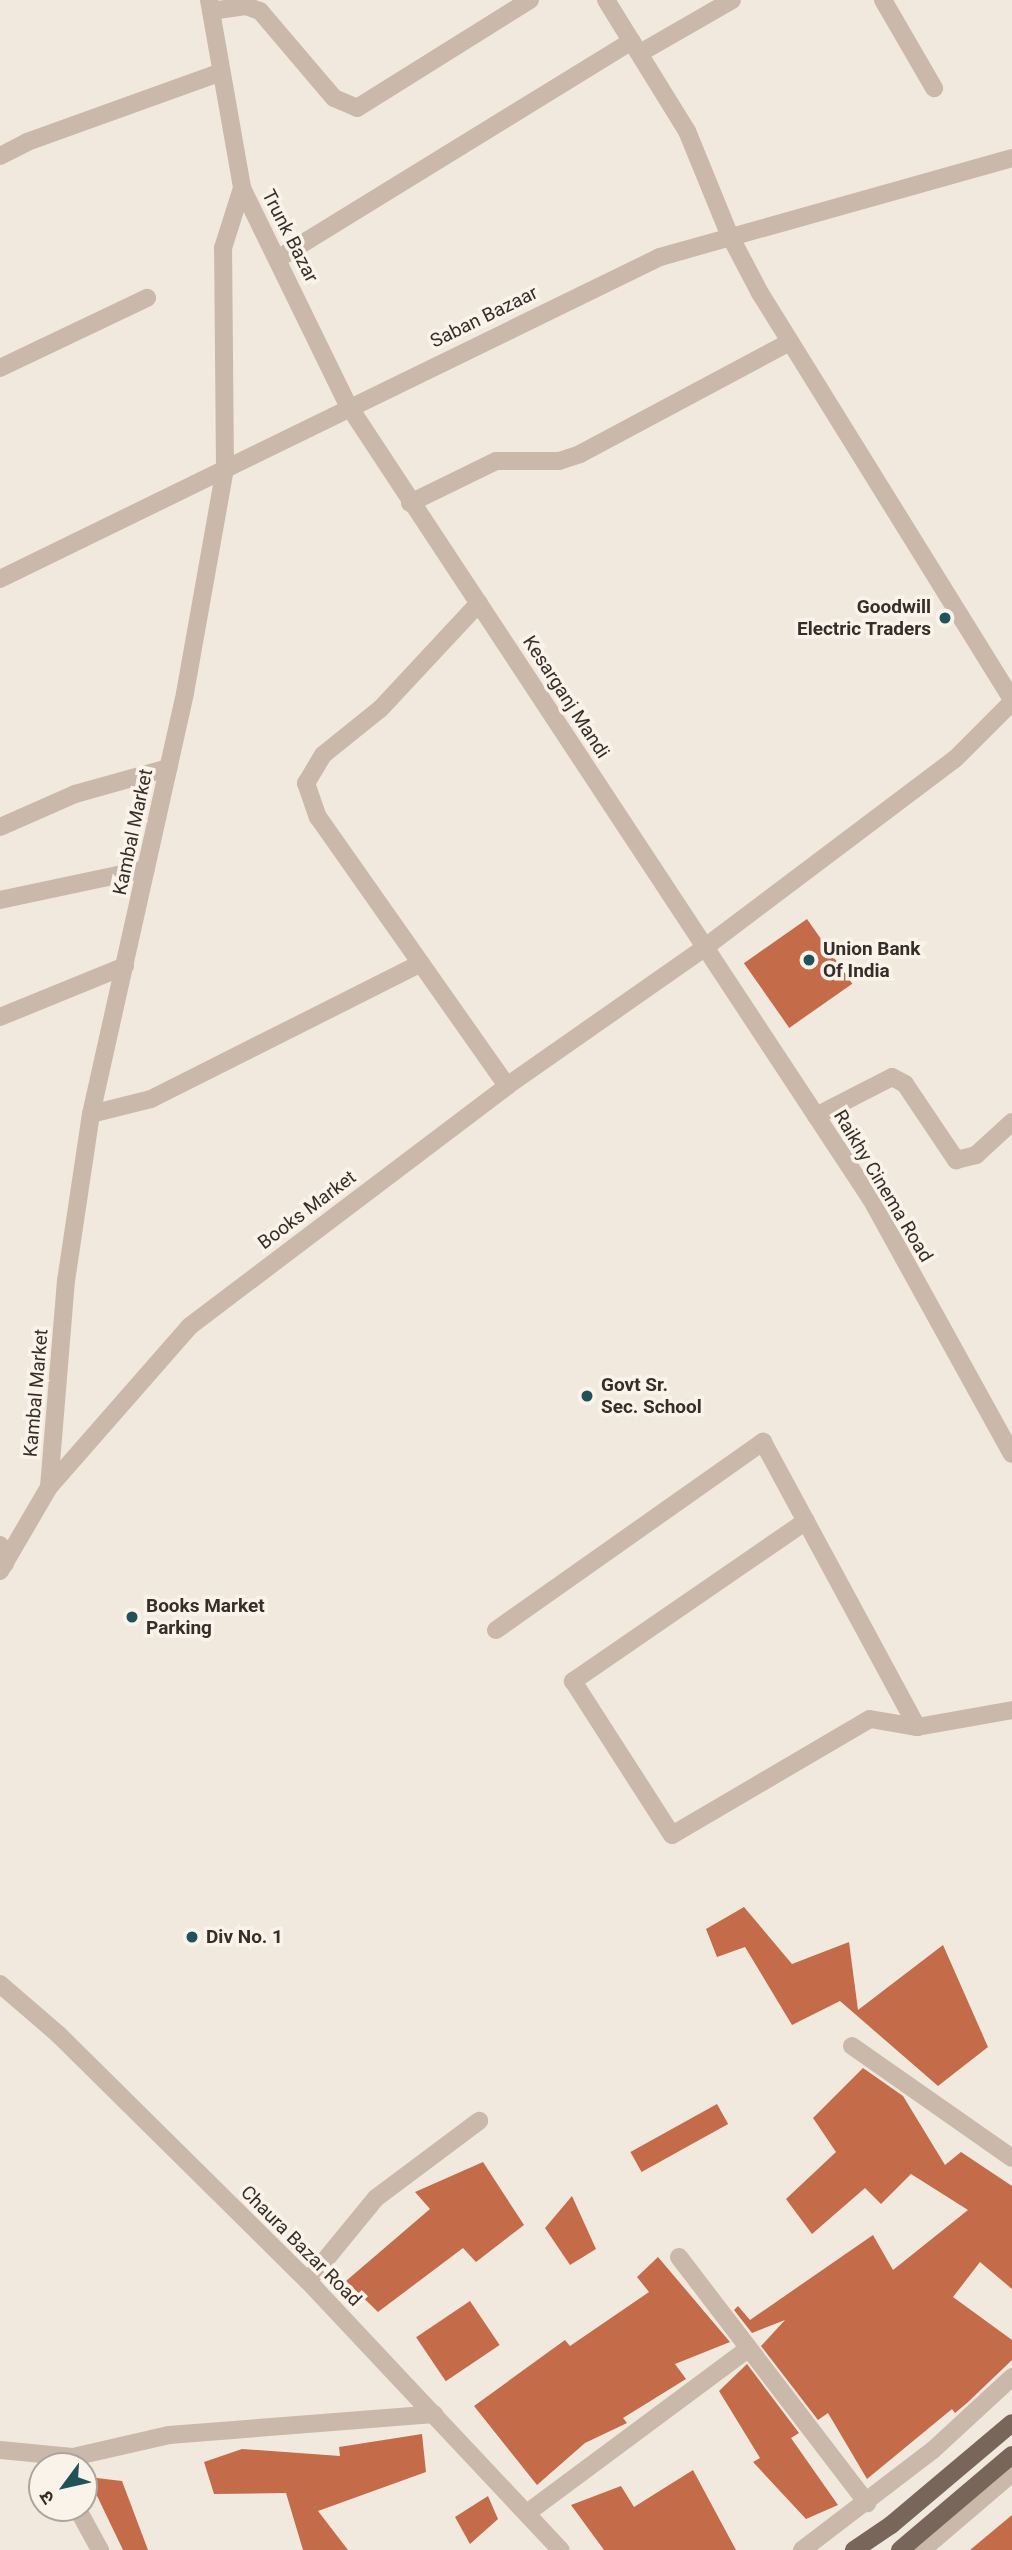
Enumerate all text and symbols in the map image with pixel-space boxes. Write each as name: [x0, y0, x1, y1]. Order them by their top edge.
street label: Trunk Bazar: [257, 186, 323, 286]
street label: Saban Bazaar: [427, 281, 541, 353]
place label: Goodwill Electric Traders: [796, 596, 931, 640]
marker: Goodwill Electric Traders: [937, 610, 953, 626]
street label: Kesarganj Mandi: [518, 631, 614, 763]
street label: Kambal Market: [109, 767, 157, 897]
place label: Union Bank Of India: [823, 938, 920, 982]
marker: Union Bank Of India: [801, 952, 817, 968]
street label: Raikhy Cinema Road: [829, 1106, 937, 1266]
street label: Books Market: [254, 1166, 360, 1254]
street label: Kambal Market: [19, 1328, 53, 1458]
place label: Govt Sr. Sec. School: [601, 1374, 702, 1418]
marker: Govt Sr. Sec. School: [579, 1388, 595, 1404]
place label: Books Market Parking: [146, 1595, 265, 1639]
marker: Books Market Parking: [124, 1609, 140, 1625]
place label: Div No. 1: [206, 1926, 283, 1948]
marker: Div No. 1: [184, 1929, 200, 1945]
street label: Chaura Bazar Road: [236, 2181, 366, 2311]
north arrow: [28, 2452, 98, 2522]
text: उ: [34, 2487, 59, 2509]

